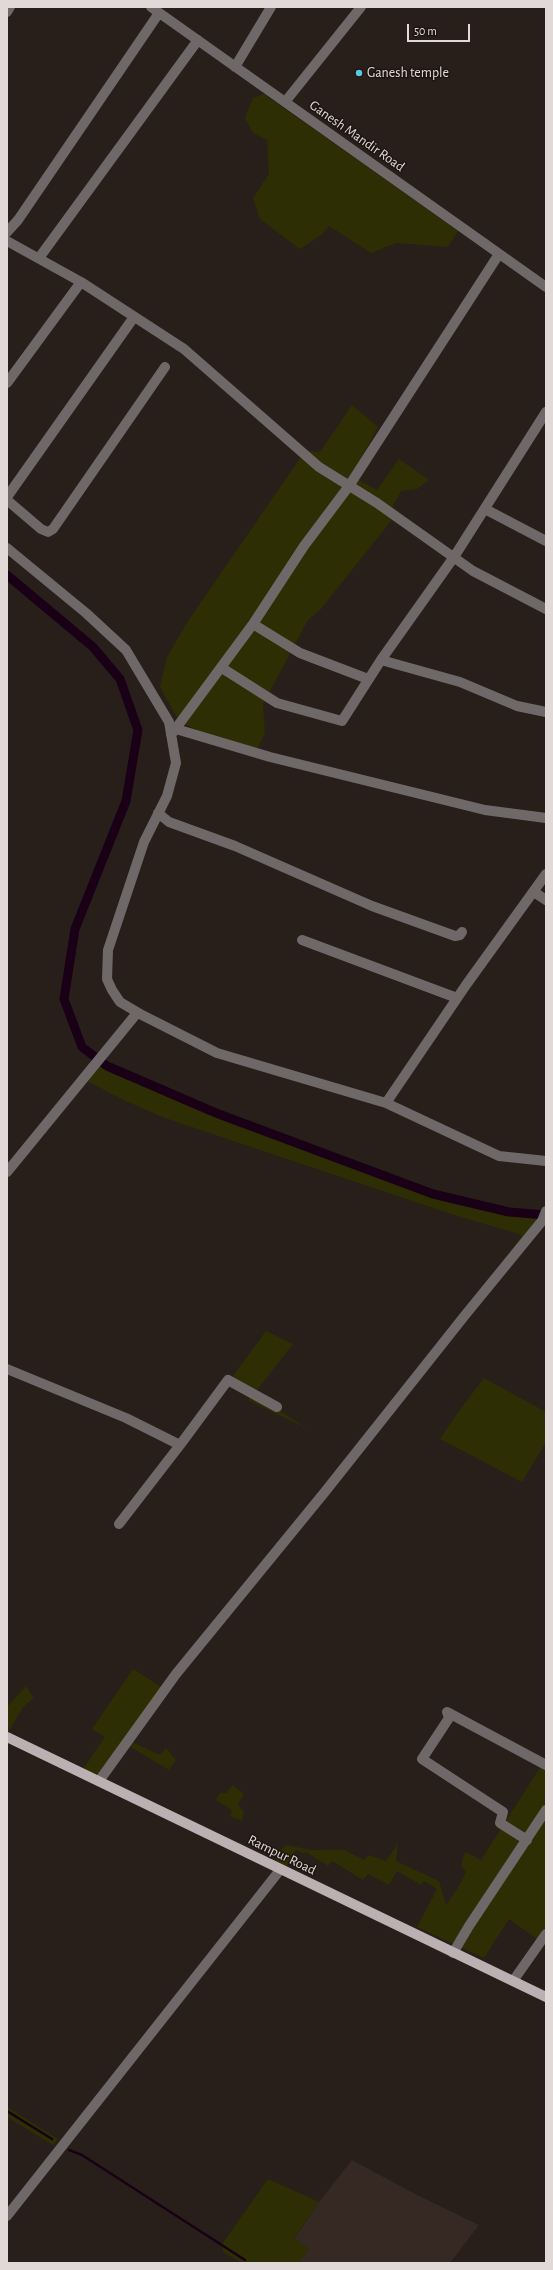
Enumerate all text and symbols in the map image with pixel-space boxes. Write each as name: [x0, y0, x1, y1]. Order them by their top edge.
scale bar: [409, 16, 472, 42]
text: 50 m: [414, 25, 437, 37]
place label: Ganesh temple: [367, 65, 449, 81]
marker: Ganesh temple: [354, 68, 364, 78]
street label: Ganesh Mandir Road: [306, 97, 408, 175]
street label: Rampur Road: [245, 1831, 319, 1879]

